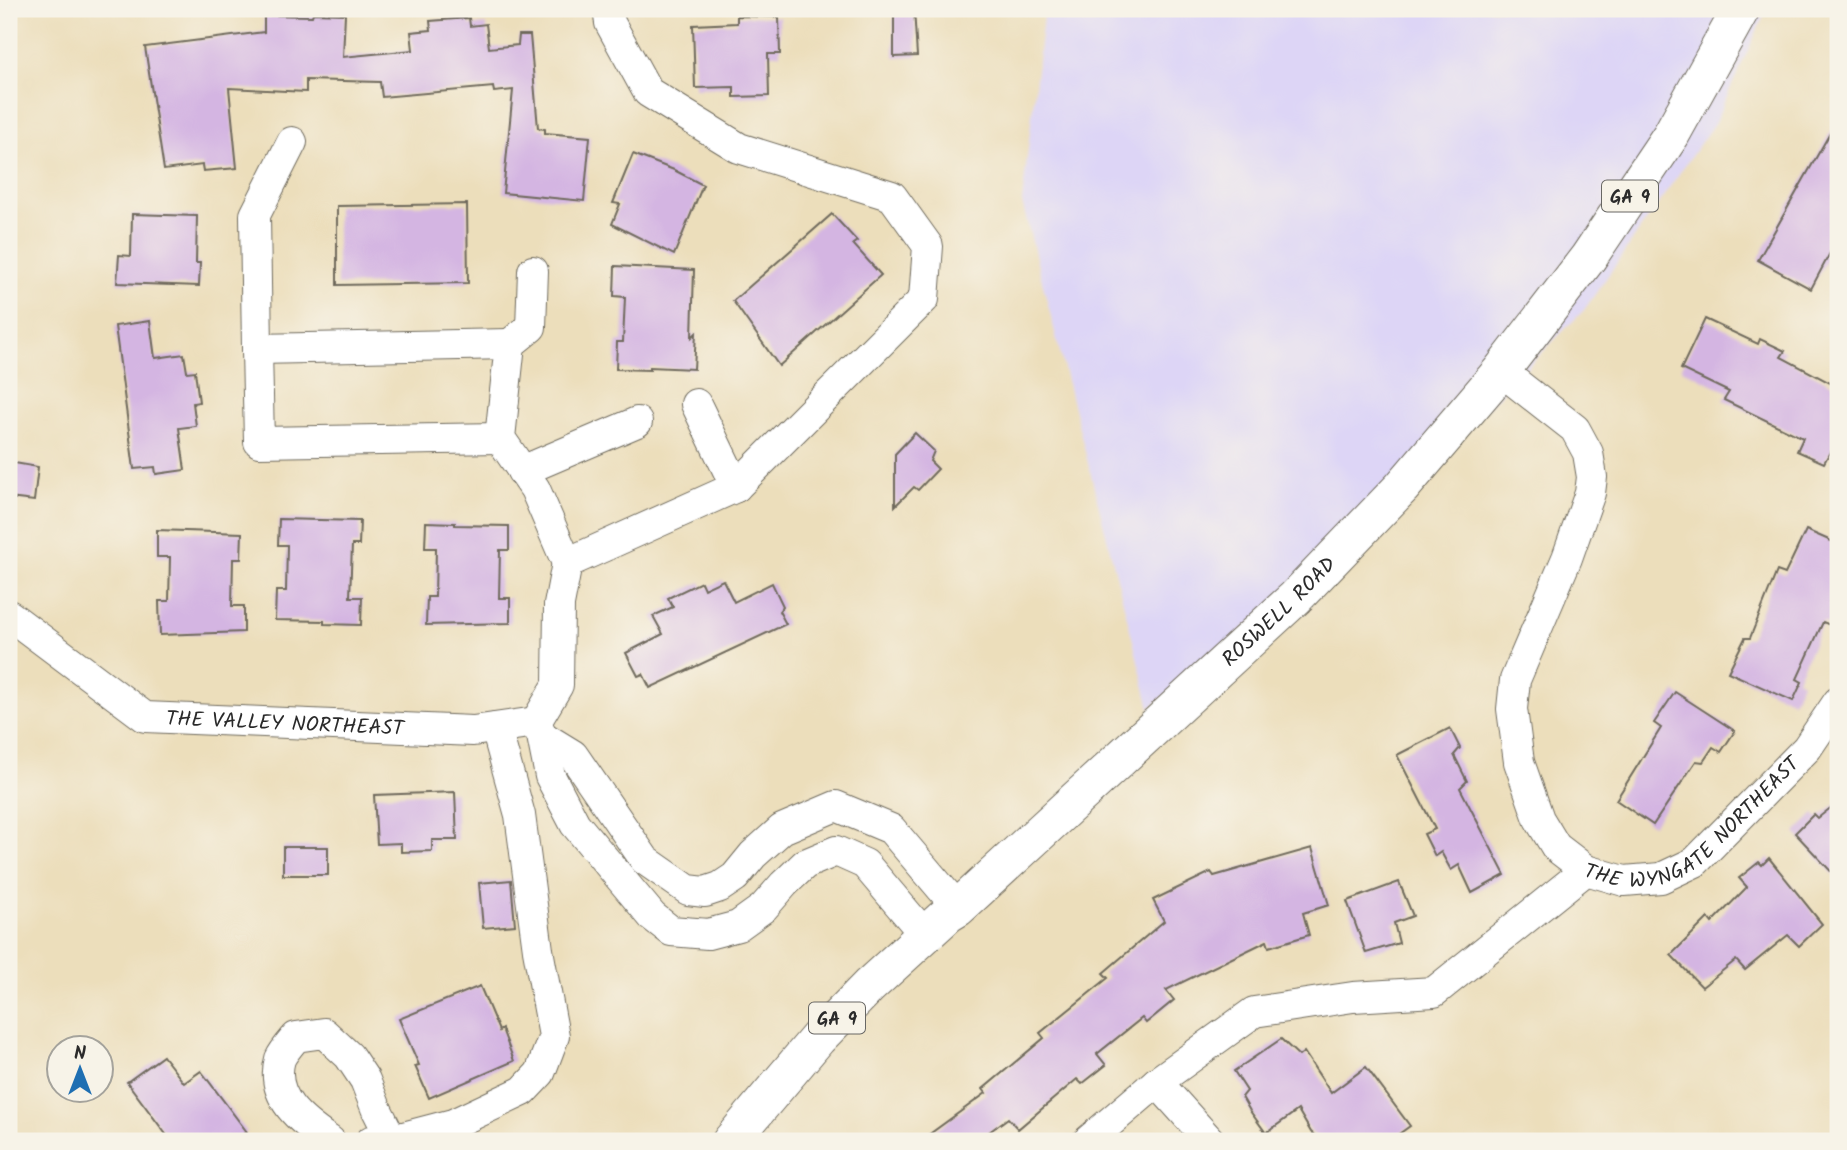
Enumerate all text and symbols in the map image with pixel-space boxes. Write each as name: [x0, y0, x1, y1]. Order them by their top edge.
road number: GA 9: [1602, 180, 1658, 212]
street label: ROSWELL ROAD: [1215, 550, 1345, 676]
street label: THE VALLEY NORTHEAST: [165, 703, 406, 746]
street label: THE WYNGATE NORTHEAST: [1580, 748, 1809, 899]
road number: GA 9: [809, 1002, 865, 1034]
north arrow: [46, 1034, 116, 1104]
text: N: [74, 1039, 86, 1069]

